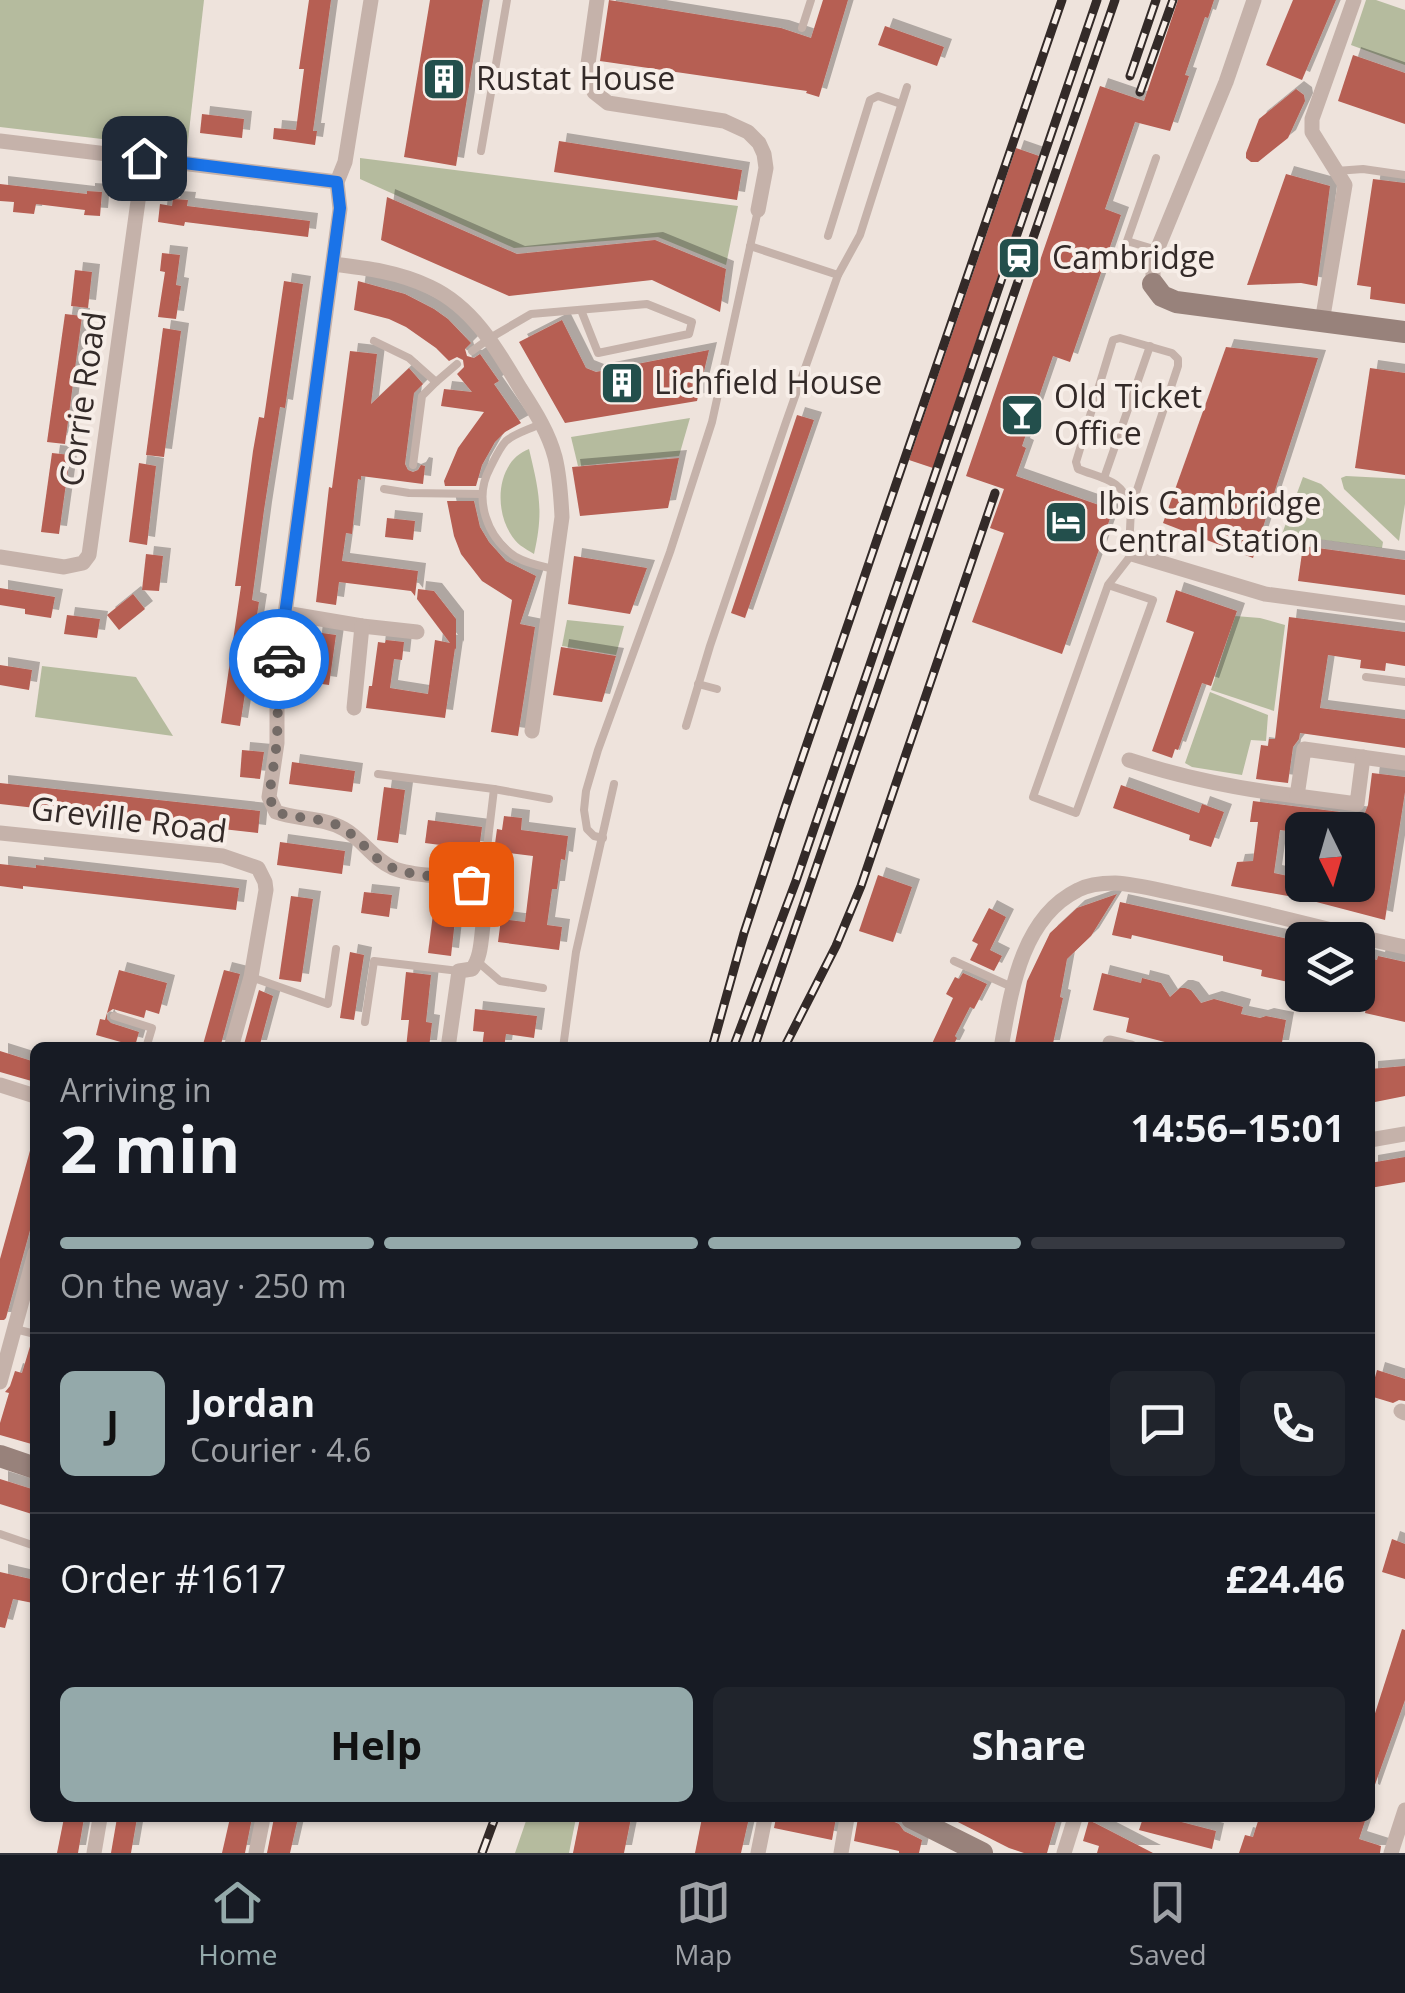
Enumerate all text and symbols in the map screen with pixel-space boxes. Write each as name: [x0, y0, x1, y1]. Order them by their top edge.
building icon: Rustat House: [421, 56, 467, 102]
place label: Rustat House: [476, 56, 675, 99]
pin: [102, 116, 187, 201]
icon: home: [117, 131, 172, 186]
station icon: Cambridge: [996, 235, 1042, 281]
place label: Cambridge: [1052, 235, 1215, 278]
street label: Corrie Road: [48, 309, 115, 489]
building icon: Lichfield House: [599, 360, 645, 406]
place label: Lichfield House: [654, 360, 882, 403]
place label: Old Ticket Office: [1054, 374, 1202, 454]
bar icon: Old Ticket Office: [999, 392, 1045, 438]
place label: Ibis Cambridge Central Station: [1098, 481, 1321, 561]
hotel icon: Ibis Cambridge Central Station: [1043, 499, 1089, 545]
courier: [229, 609, 329, 709]
icon: car: [252, 632, 307, 687]
street label: Greville Road: [29, 785, 230, 852]
north arrow: [1285, 812, 1375, 902]
map controls: [1285, 812, 1375, 1012]
pin: [429, 842, 514, 927]
icon: bag: [444, 857, 499, 912]
button: layers: [1285, 922, 1375, 1012]
text: Arriving in: [60, 1068, 212, 1111]
text: 14:56–15:01: [1131, 1101, 1345, 1153]
text: 2 min: [60, 1104, 240, 1192]
text: On the way · 250 m: [60, 1264, 347, 1307]
button: chat: [1110, 1371, 1215, 1476]
button: phone: [1240, 1371, 1345, 1476]
text: Jordan: [190, 1376, 315, 1428]
text: J: [106, 1397, 119, 1449]
text: Courier · 4.6: [190, 1428, 371, 1471]
text: Order #1617: [60, 1552, 287, 1604]
text: £24.46: [1226, 1552, 1345, 1604]
button: Help: [60, 1687, 693, 1802]
button: Share: [713, 1687, 1345, 1802]
tab: Home: [198, 1875, 278, 1973]
tab: Map: [674, 1875, 732, 1973]
tab: Saved: [1129, 1875, 1207, 1973]

